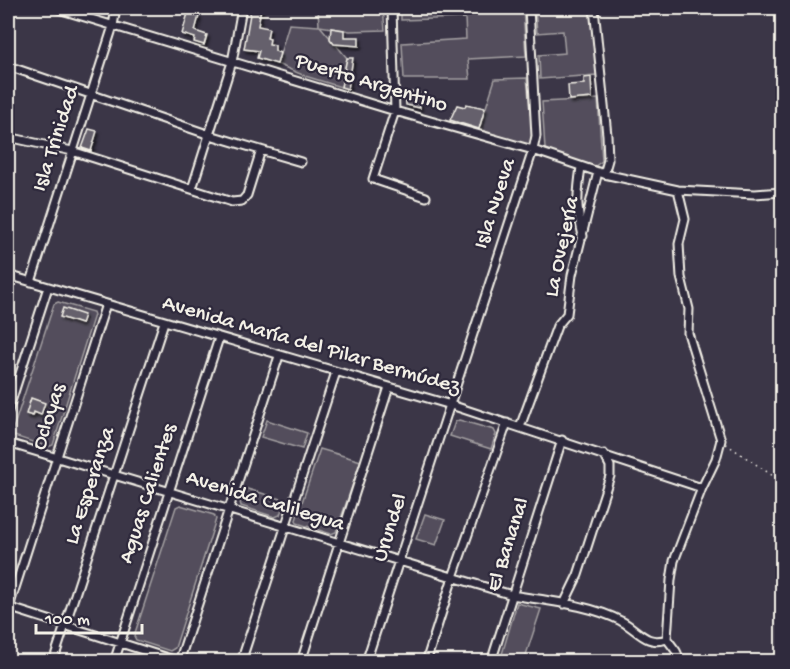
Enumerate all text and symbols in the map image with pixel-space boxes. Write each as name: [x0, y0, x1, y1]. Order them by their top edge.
street label: Puerto Argentino: [291, 48, 450, 120]
street label: Isla Trinidad: [28, 81, 87, 195]
street label: Isla Nueva: [469, 155, 523, 253]
street label: La Ovejería: [540, 193, 587, 300]
street label: Avenida María del Pilar Bermúdez: [159, 291, 464, 401]
street label: Ocloyas: [27, 380, 73, 453]
street label: Aguas Calientes: [114, 420, 184, 567]
street label: La Esperanza: [60, 423, 122, 548]
street label: Avenida Calilegua: [183, 466, 348, 539]
street label: Urundel: [368, 490, 414, 565]
street label: El Bananal: [482, 495, 536, 595]
scale bar: [36, 597, 142, 635]
text: 100 m: [44, 610, 90, 631]

